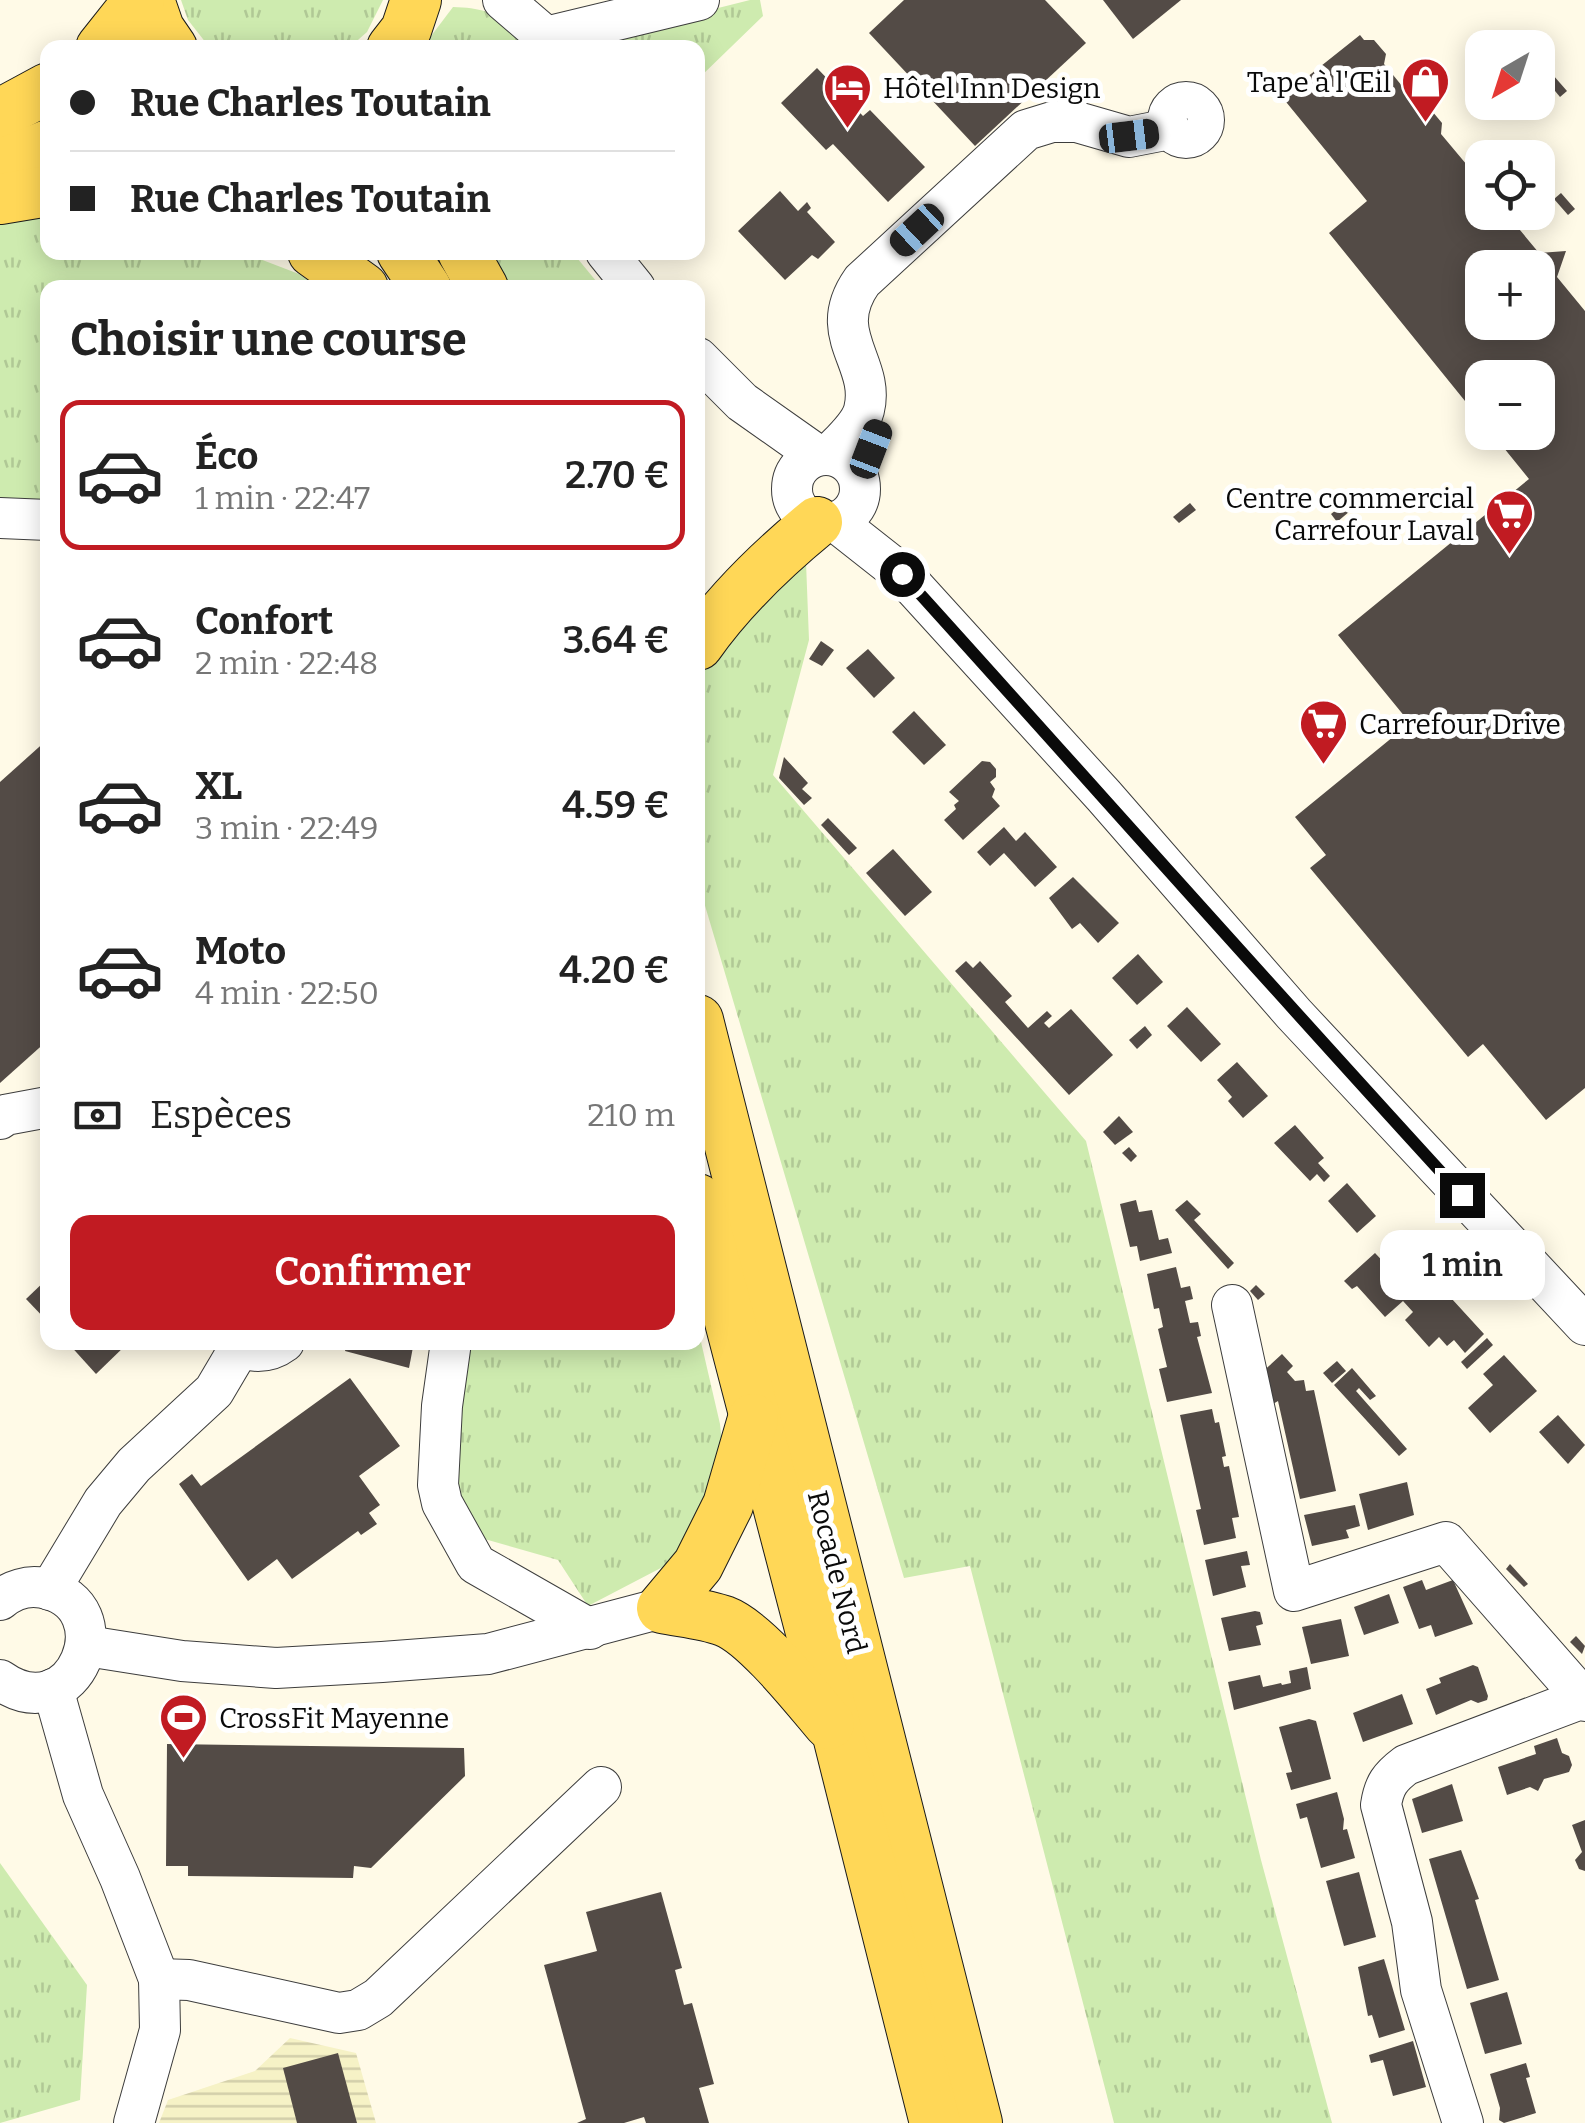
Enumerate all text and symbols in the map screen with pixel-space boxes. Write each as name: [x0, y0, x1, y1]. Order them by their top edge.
north arrow: [1465, 30, 1555, 120]
map controls: [1465, 30, 1555, 450]
shop icon: Tape à l'Œil: [1400, 56, 1452, 124]
hotel icon: Hôtel Inn Design: [822, 62, 874, 130]
place label: Tape à l'Œil: [1247, 66, 1391, 99]
place label: Hôtel Inn Design: [883, 72, 1101, 105]
text: Rue Charles Toutain: [130, 80, 491, 126]
car: [1097, 117, 1161, 155]
button: locate: [1465, 140, 1555, 230]
text: Rue Charles Toutain: [130, 176, 491, 222]
car: [885, 199, 949, 261]
button: +: [1465, 250, 1555, 340]
text: Choisir une course: [70, 313, 467, 367]
button: −: [1465, 360, 1555, 450]
car: [846, 416, 896, 482]
icon: car: [75, 430, 165, 520]
text: Éco: [195, 433, 258, 479]
text: 2.70 €: [565, 452, 670, 498]
text: 1 min · 22:47: [195, 479, 370, 517]
place label: Centre commercial Carrefour Laval: [1225, 482, 1474, 547]
supermarket icon: Centre commercial Carrefour Laval: [1483, 488, 1535, 556]
route start: [880, 552, 925, 597]
icon: car: [75, 595, 165, 685]
text: Confort: [195, 598, 333, 644]
text: 3.64 €: [563, 617, 670, 663]
text: 2 min · 22:48: [195, 644, 378, 682]
supermarket icon: Carrefour Drive: [1298, 698, 1350, 766]
place label: Carrefour Drive: [1359, 708, 1561, 741]
icon: car: [75, 760, 165, 850]
text: XL: [195, 763, 242, 809]
text: 4.59 €: [562, 782, 670, 828]
text: 3 min · 22:49: [195, 809, 379, 847]
icon: car: [75, 925, 165, 1015]
text: Moto: [195, 928, 286, 974]
text: 4.20 €: [559, 947, 670, 993]
text: 4 min · 22:50: [195, 974, 379, 1012]
icon: cash: [70, 1088, 125, 1143]
text: Espèces: [150, 1092, 292, 1138]
text: 210 m: [587, 1096, 675, 1134]
route end: [1440, 1173, 1485, 1218]
button: Confirmer: [70, 1215, 675, 1330]
callout: 1 min: [1380, 1230, 1544, 1300]
text: 1 min: [1422, 1246, 1503, 1284]
street label: Rocade Nord: [801, 1487, 873, 1657]
sports icon: CrossFit Mayenne: [158, 1692, 210, 1760]
place label: CrossFit Mayenne: [219, 1702, 449, 1735]

